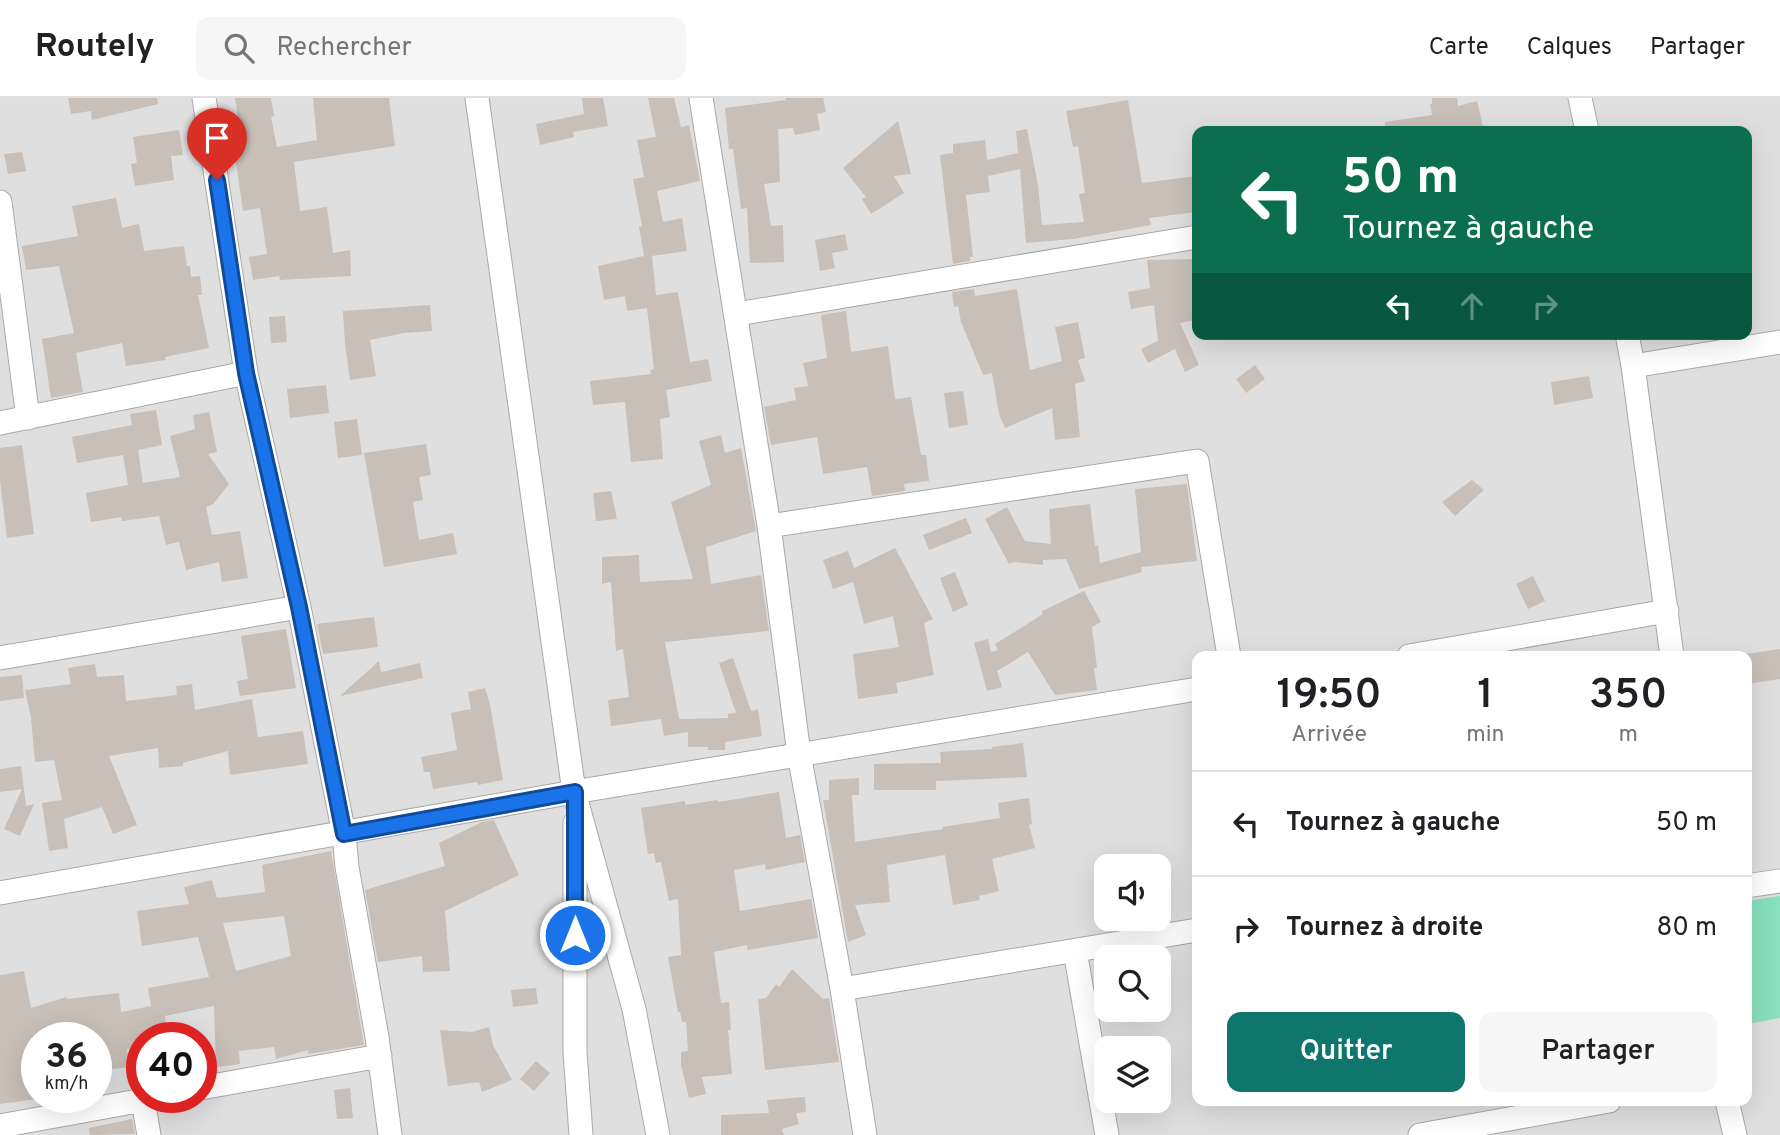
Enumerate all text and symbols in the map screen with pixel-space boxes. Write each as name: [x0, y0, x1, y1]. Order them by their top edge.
search box: [196, 17, 686, 80]
text: Routely: [35, 27, 154, 69]
icon: search: [220, 29, 258, 67]
text: Rechercher: [276, 32, 412, 65]
text: Carte: [1429, 33, 1489, 63]
text: Calques: [1527, 33, 1612, 63]
text: Partager: [1650, 33, 1745, 63]
pin: [187, 108, 247, 180]
icon: arrive: [198, 119, 236, 157]
text: 50 m: [1342, 149, 1459, 211]
icon: left: [1227, 154, 1318, 245]
text: Tournez à gauche: [1342, 210, 1594, 250]
icon: left: [1380, 287, 1418, 325]
icon: ahead: [1453, 287, 1491, 325]
icon: right: [1526, 287, 1564, 325]
text: 19:50: [1277, 670, 1382, 723]
text: 1: [1477, 670, 1494, 723]
text: 350: [1589, 670, 1667, 723]
text: Arrivée: [1291, 721, 1367, 750]
text: min: [1466, 721, 1504, 750]
text: m: [1618, 721, 1638, 750]
icon: left: [1227, 805, 1265, 843]
text: Tournez à gauche: [1286, 807, 1500, 840]
text: 50 m: [1656, 807, 1717, 840]
map controls: [1094, 854, 1171, 1113]
button: sound: [1094, 854, 1171, 931]
position arrow: [538, 898, 612, 972]
icon: right: [1227, 910, 1265, 948]
text: Tournez à droite: [1286, 912, 1483, 945]
text: 80 m: [1657, 912, 1717, 945]
button: search: [1094, 945, 1171, 1022]
button: Quitter: [1227, 1012, 1465, 1092]
button: Partager: [1479, 1012, 1717, 1092]
speed limit sign: 40: [126, 1022, 217, 1113]
text: 36: [45, 1036, 88, 1080]
button: layers: [1094, 1036, 1171, 1113]
text: km/h: [45, 1073, 88, 1096]

